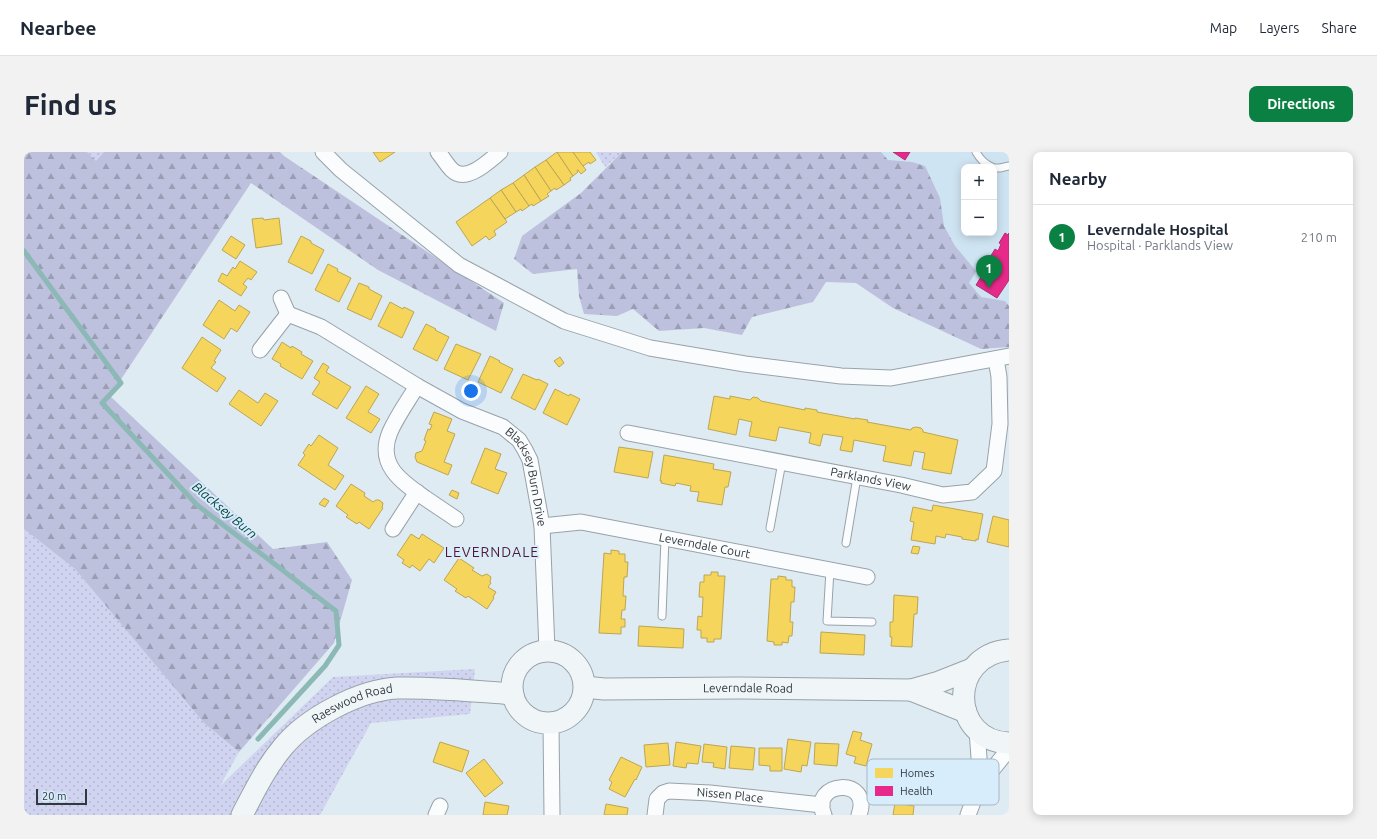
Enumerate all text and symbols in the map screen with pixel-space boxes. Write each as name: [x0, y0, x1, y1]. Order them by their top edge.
text: Nearbee: [20, 17, 97, 39]
text: Map: [1210, 20, 1237, 36]
text: Layers: [1259, 20, 1299, 36]
text: Share: [1321, 20, 1357, 36]
button: Directions: [1249, 86, 1353, 122]
text: Find us: [24, 89, 117, 120]
map controls: [961, 164, 997, 236]
button: +: [961, 164, 997, 200]
text: Nearby: [1049, 169, 1107, 188]
button: −: [961, 200, 997, 236]
text: Leverndale Hospital: [1087, 221, 1228, 238]
text: 1: [1058, 230, 1066, 244]
text: 210 m: [1301, 230, 1337, 244]
text: Hospital · Parklands View: [1087, 238, 1233, 252]
pin: 1: [976, 255, 1002, 288]
your location: [461, 381, 481, 401]
street label: Blacksey Burn Drive: [503, 425, 549, 527]
street label: Parklands View: [829, 465, 913, 493]
water label: Blacksey Burn: [190, 479, 260, 541]
street label: Leverndale Court: [658, 530, 752, 560]
district label: LEVERNDALE: [445, 544, 539, 560]
street label: Raeswood Road: [309, 681, 393, 725]
street label: Leverndale Road: [703, 681, 793, 695]
legend: [867, 759, 999, 805]
text: Homes: [900, 767, 935, 779]
street label: Nissen Place: [696, 785, 764, 805]
text: Health: [900, 785, 933, 797]
scale bar: [36, 787, 87, 806]
text: 20 m: [42, 790, 66, 802]

